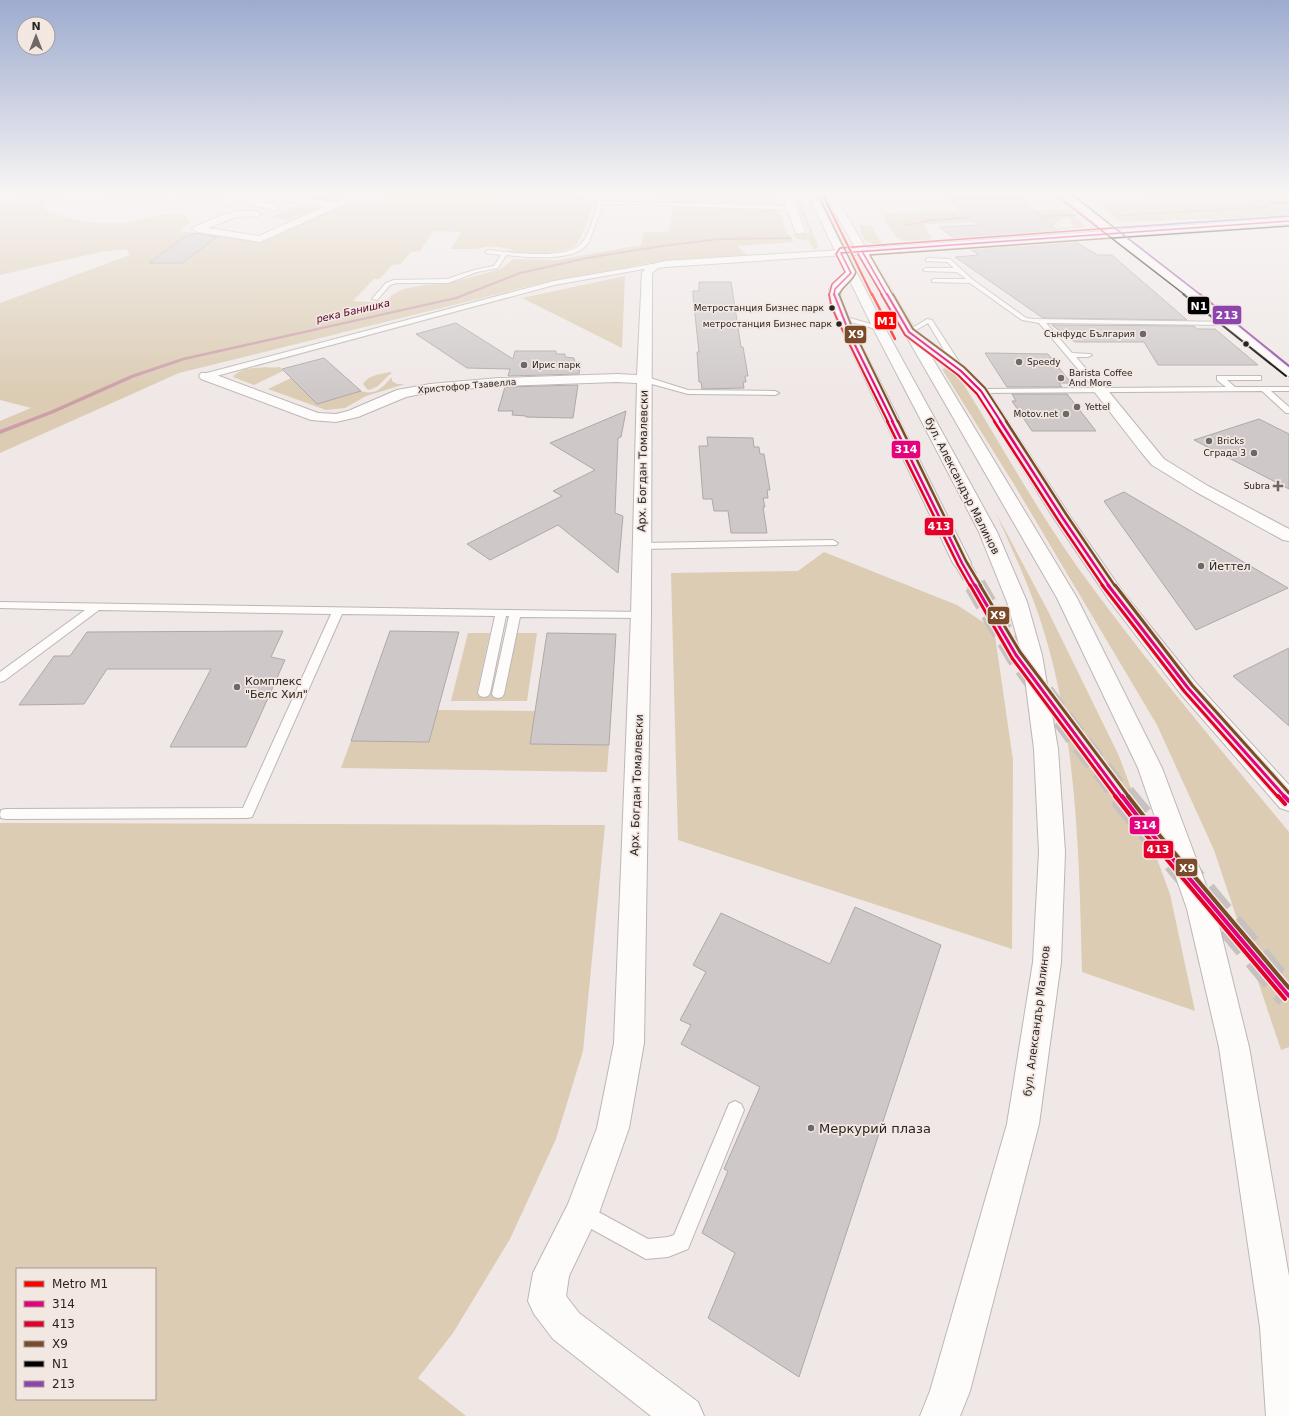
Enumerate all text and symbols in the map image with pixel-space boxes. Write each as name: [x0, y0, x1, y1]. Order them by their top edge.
north arrow: [16, 16, 56, 56]
text: N: [31, 20, 41, 33]
line badge: N1: [1187, 296, 1210, 315]
water label: река Банишка: [314, 297, 391, 325]
text: N1: [1191, 300, 1207, 313]
place label: Метростанция Бизнес парк: [694, 303, 825, 313]
marker: Метростанция Бизнес парк: [827, 303, 837, 313]
line badge: 213: [1212, 305, 1242, 325]
text: 213: [1216, 309, 1238, 322]
line badge: M1: [874, 311, 897, 330]
text: M1: [877, 315, 895, 328]
place label: метростанция Бизнес парк: [703, 319, 833, 329]
marker: метростанция Бизнес парк: [834, 319, 844, 329]
line badge: Х9: [844, 325, 867, 344]
text: Х9: [848, 328, 864, 341]
place label: Сънфудс България: [1044, 329, 1135, 339]
marker: Сънфудс България: [1138, 329, 1148, 339]
unlabelled marker: [1241, 339, 1251, 349]
marker: Speedy: [1014, 357, 1024, 367]
place label: Speedy: [1027, 357, 1061, 367]
marker: Ирис парк: [519, 360, 529, 370]
place label: Ирис парк: [532, 360, 581, 370]
place label: Barista Coffee And More: [1069, 368, 1133, 388]
marker: Barista Coffee And More: [1056, 373, 1066, 383]
street label: Христофор Тзавелла: [417, 377, 517, 395]
street label: Арх. Богдан Томалевски: [635, 390, 651, 532]
marker: Yettel: [1072, 402, 1082, 412]
place label: Yettel: [1084, 402, 1110, 412]
place label: Motov.net: [1013, 409, 1058, 419]
marker: Motov.net: [1061, 409, 1071, 419]
street label: бул. Александър Малинов: [922, 415, 1002, 557]
marker: Bricks: [1204, 436, 1214, 446]
place label: Bricks: [1217, 436, 1245, 446]
line badge: 314: [891, 440, 921, 459]
text: 314: [895, 443, 918, 456]
place label: Сграда 3: [1203, 448, 1246, 458]
marker: Сграда 3: [1249, 448, 1259, 458]
place label: Subra: [1244, 481, 1270, 491]
marker: Subra: [1273, 481, 1283, 491]
line badge: 413: [924, 517, 954, 536]
text: 413: [928, 520, 950, 533]
place label: Йеттел: [1209, 560, 1251, 573]
marker: Йеттел: [1196, 561, 1206, 571]
line badge: Х9: [987, 606, 1010, 625]
text: Х9: [990, 609, 1006, 622]
place label: Комплекс "Белс Хил": [245, 675, 308, 701]
marker: Комплекс "Белс Хил": [232, 682, 242, 692]
street label: Арх. Богдан Томалевски: [628, 714, 646, 856]
line badge: 314: [1129, 816, 1160, 835]
text: 314: [1134, 819, 1157, 832]
line badge: 413: [1143, 840, 1174, 859]
text: 413: [1147, 843, 1169, 856]
line badge: Х9: [1175, 858, 1198, 877]
text: Х9: [1179, 862, 1195, 875]
street label: бул. Александър Малинов: [1021, 945, 1053, 1097]
place label: Меркурий плаза: [819, 1121, 931, 1136]
marker: Меркурий плаза: [806, 1123, 816, 1133]
legend: [16, 1268, 156, 1400]
text: Metro M1: [52, 1277, 108, 1291]
text: 314: [52, 1297, 75, 1311]
text: 413: [52, 1317, 75, 1331]
text: Х9: [52, 1337, 68, 1351]
text: N1: [52, 1357, 69, 1371]
text: 213: [52, 1377, 75, 1391]

